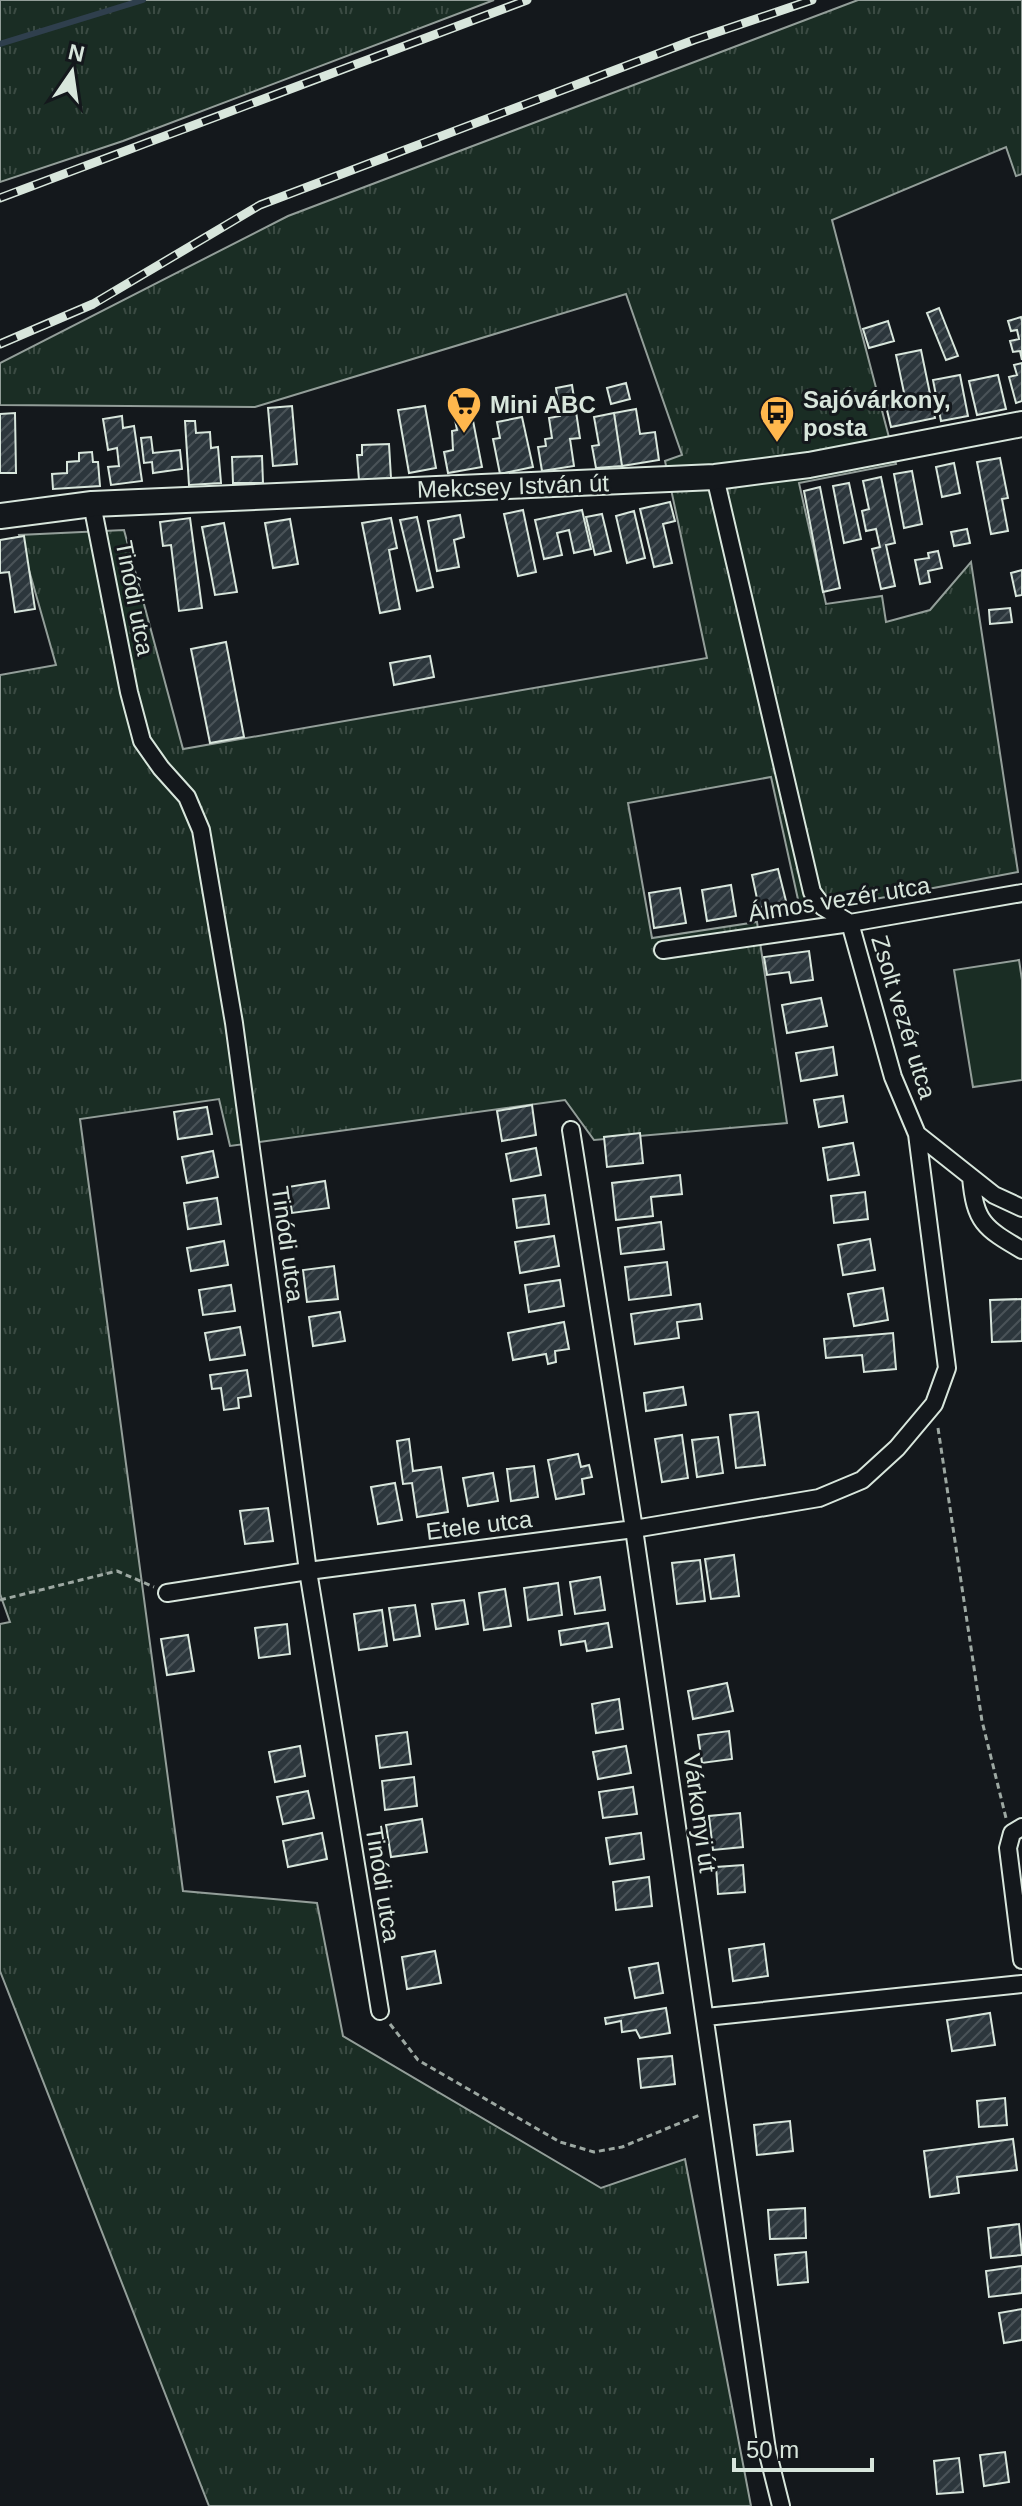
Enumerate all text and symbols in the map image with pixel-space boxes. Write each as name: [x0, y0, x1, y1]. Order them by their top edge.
north arrow: [32, 32, 112, 112]
text: N: [66, 39, 87, 67]
supermarket icon: Mini ABC: [445, 385, 483, 435]
place label: Sajóvárkony, posta: [803, 386, 951, 441]
place label: Mini ABC: [490, 391, 596, 418]
bus stop icon: Sajóvárkony, posta: [758, 394, 796, 444]
street label: Mekcsey István út: [417, 469, 610, 503]
street label: Tinódi utca: [111, 538, 159, 658]
street label: Álmos vezér utca: [746, 871, 933, 927]
street label: Zsolt vezér utca: [866, 932, 942, 1103]
street label: Tinódi utca: [267, 1184, 310, 1304]
street label: Etele utca: [424, 1505, 534, 1545]
street label: Várkonyi út: [678, 1752, 722, 1875]
street label: Tinódi utca: [361, 1824, 406, 1944]
scale bar: [734, 2422, 872, 2472]
text: 50 m: [746, 2436, 799, 2463]

